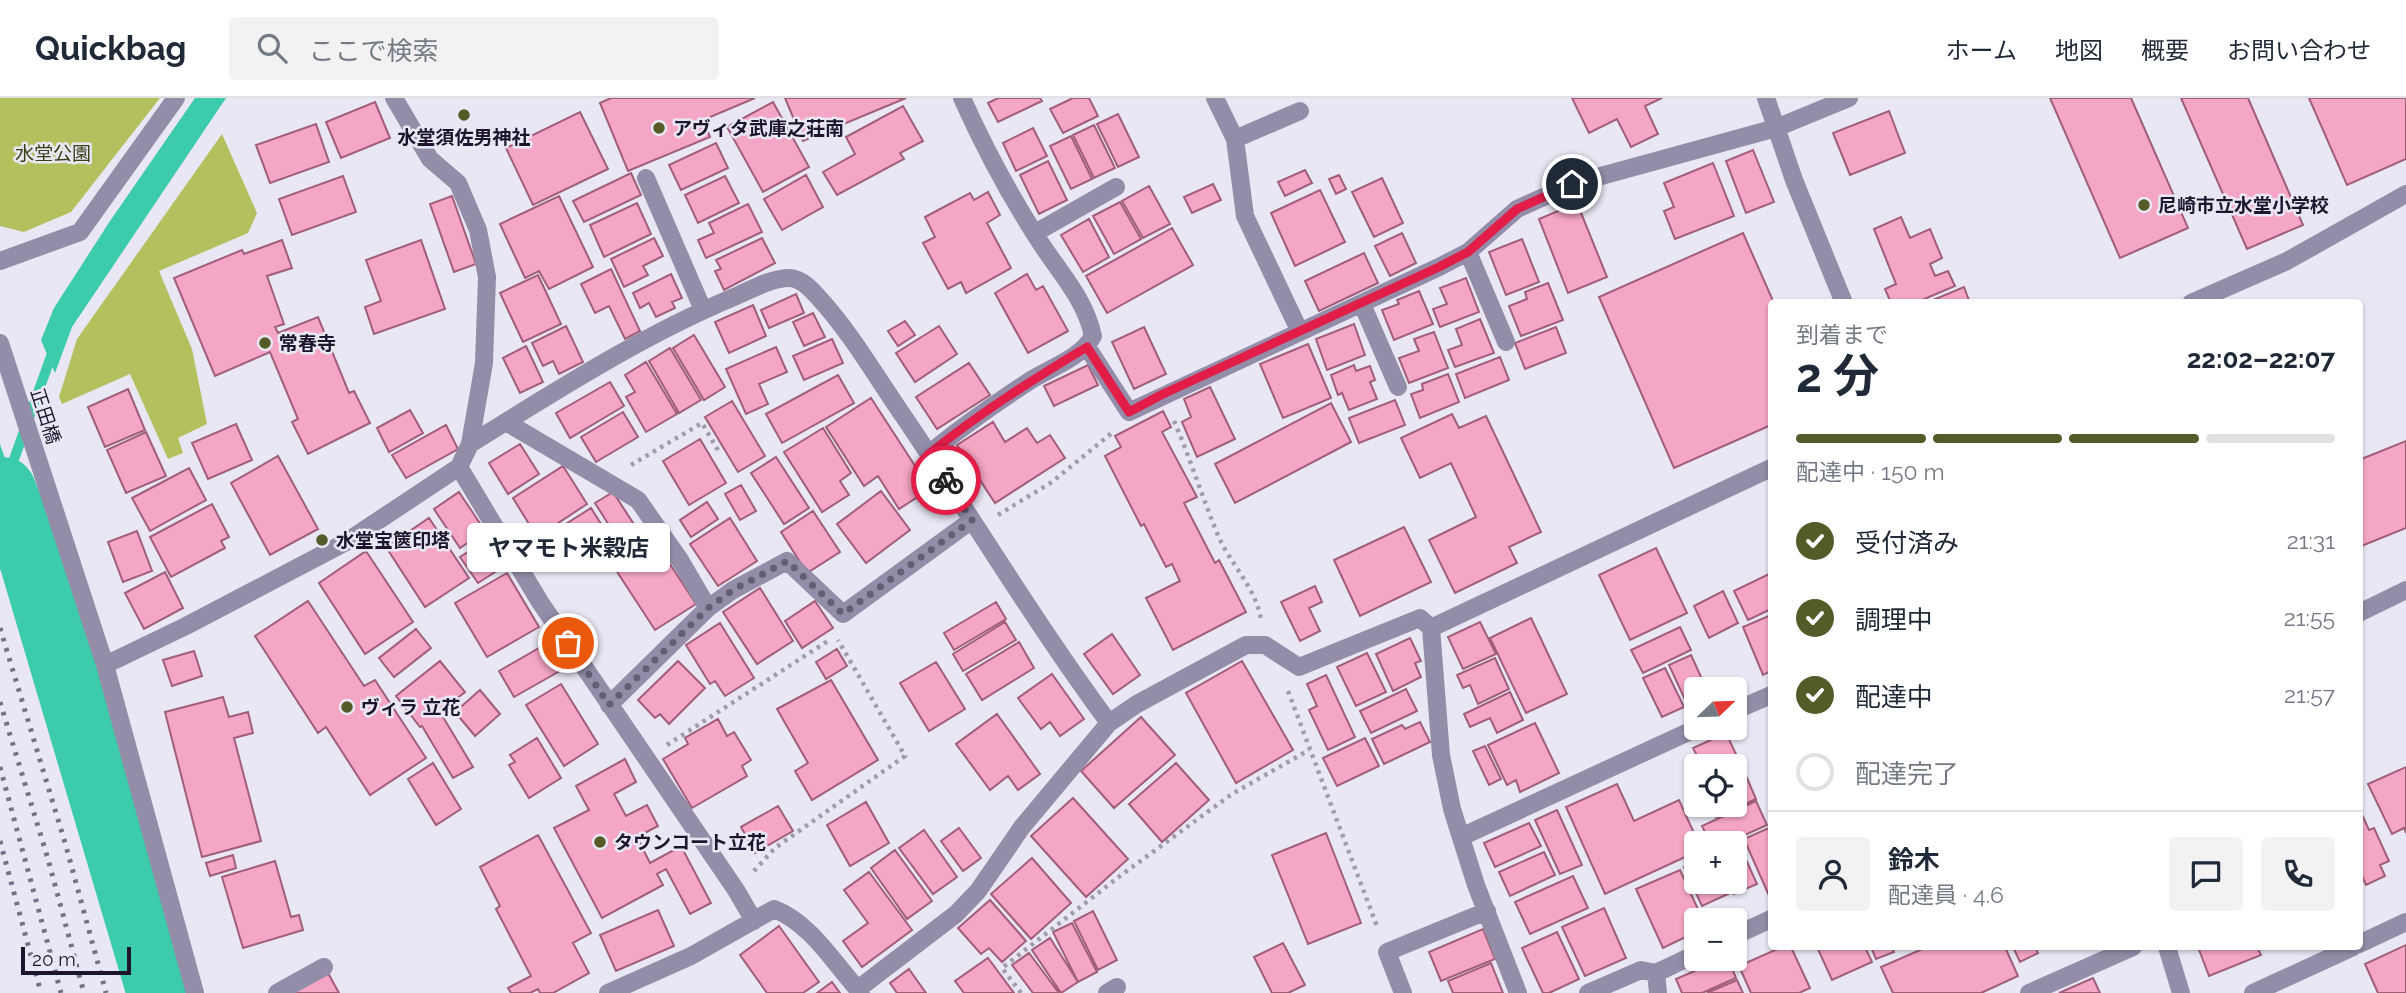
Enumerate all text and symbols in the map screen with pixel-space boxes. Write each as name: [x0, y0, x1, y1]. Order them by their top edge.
search box: [229, 17, 719, 80]
text: Quickbag: [35, 29, 187, 68]
icon: search: [253, 29, 291, 67]
text: ここで検索: [309, 36, 439, 66]
text: ホーム: [1946, 36, 2017, 65]
text: 地図: [2055, 36, 2103, 65]
text: 概要: [2141, 36, 2189, 65]
text: お問い合わせ: [2227, 36, 2371, 65]
marker: 水堂須佐男神社: [456, 107, 472, 123]
place label: アヴィタ武庫之荘南: [673, 117, 844, 139]
marker: アヴィタ武庫之荘南: [651, 120, 667, 136]
place label: 水堂須佐男神社: [397, 126, 531, 148]
park label: 水堂公園: [15, 142, 91, 164]
pin: [1542, 154, 1602, 214]
icon: home: [1553, 165, 1591, 203]
place label: 尼崎市立水堂小学校: [2158, 194, 2329, 216]
marker: 尼崎市立水堂小学校: [2136, 197, 2152, 213]
text: 到着まで: [1796, 321, 1888, 348]
place label: 常春寺: [279, 332, 336, 354]
marker: 常春寺: [257, 335, 273, 351]
text: 22:02–22:07: [2187, 344, 2335, 374]
text: 2 分: [1796, 349, 1879, 403]
street label: 正田橋: [27, 385, 65, 447]
courier: [911, 445, 981, 515]
text: 配達中 · 150 m: [1796, 458, 1945, 485]
icon: bike: [927, 461, 965, 499]
icon: check: [1796, 522, 1834, 560]
callout: ヤマモト米穀店: [466, 524, 670, 573]
text: 21:31: [2287, 527, 2335, 554]
text: 受付済み: [1855, 528, 1959, 558]
place label: 水堂宝篋印塔: [336, 529, 450, 551]
marker: 水堂宝篋印塔: [314, 532, 330, 548]
text: ヤマモト米穀店: [488, 534, 649, 561]
icon: check: [1796, 599, 1834, 637]
text: 21:55: [2284, 604, 2335, 631]
text: 調理中: [1855, 605, 1933, 635]
pin: [538, 613, 598, 673]
icon: bag: [549, 624, 587, 662]
icon: check: [1796, 676, 1834, 714]
north arrow: [1684, 677, 1746, 740]
map controls: [1684, 677, 1747, 971]
text: 21:57: [2284, 681, 2335, 708]
text: 配達中: [1855, 682, 1933, 712]
place label: ヴィラ 立花: [361, 696, 461, 718]
marker: ヴィラ 立花: [339, 699, 355, 715]
button: locate: [1684, 754, 1747, 817]
text: 配達完了: [1855, 759, 1959, 789]
place label: タウンコート立花: [614, 831, 766, 853]
button: +: [1684, 831, 1747, 894]
marker: タウンコート立花: [592, 834, 608, 850]
button: person: [1796, 837, 1870, 911]
button: chat: [2169, 837, 2243, 911]
button: phone: [2261, 837, 2335, 911]
text: 鈴木: [1888, 845, 1940, 875]
text: 配達員 · 4.6: [1888, 881, 2004, 908]
button: −: [1684, 908, 1747, 971]
scale bar: [21, 944, 131, 976]
text: 20 m: [32, 948, 76, 970]

